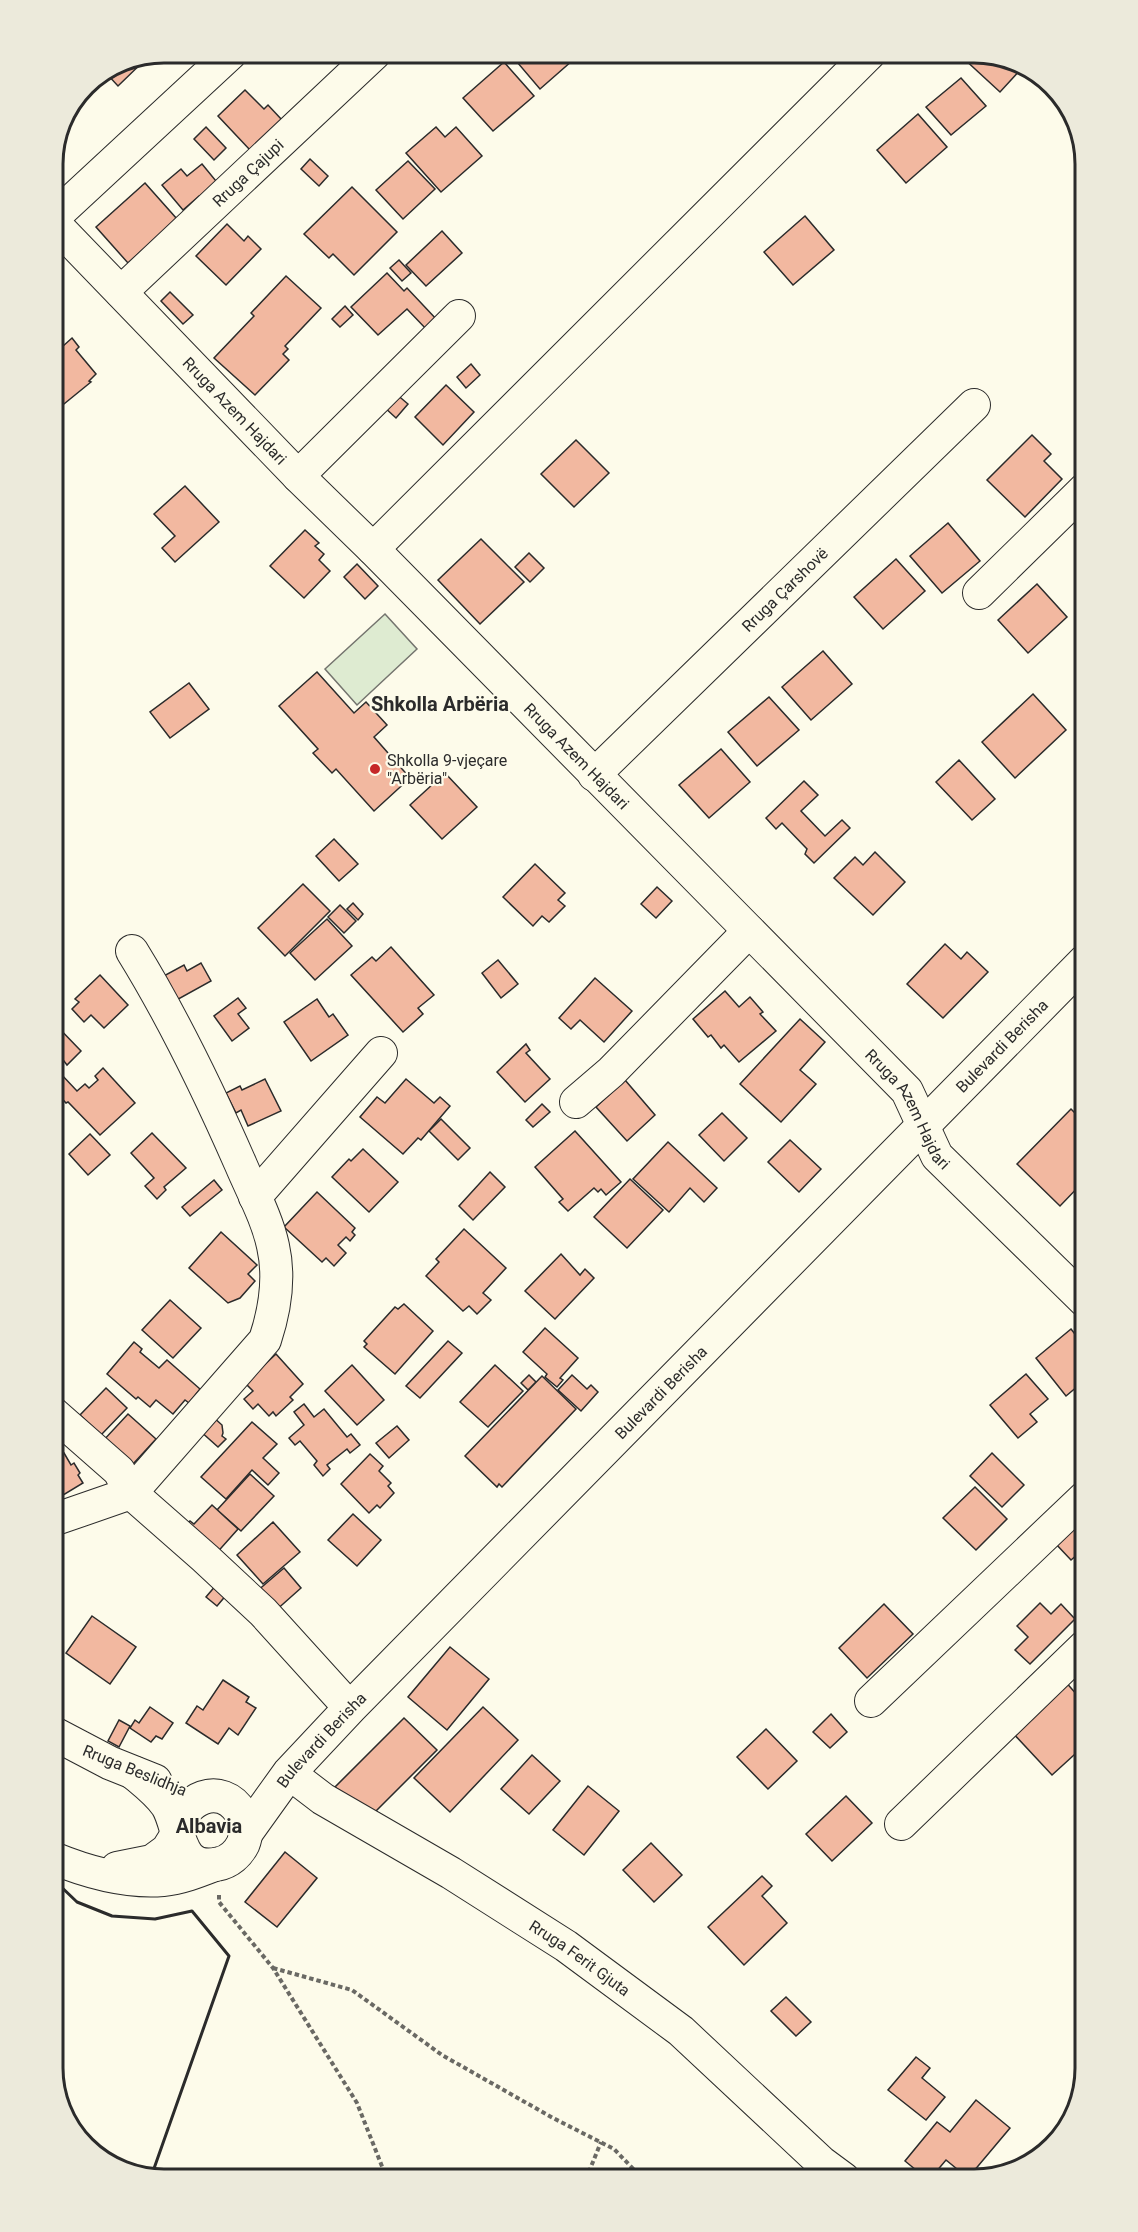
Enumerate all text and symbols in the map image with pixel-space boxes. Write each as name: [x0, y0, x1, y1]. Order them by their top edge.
street label: Rruga Çajupi: [209, 135, 288, 211]
street label: Rruga Azem Hajdari: [179, 353, 291, 468]
street label: Rruga Çarshovë: [738, 544, 832, 636]
district label: Shkolla Arbëria: [371, 692, 509, 716]
street label: Rruga Azem Hajdari: [520, 699, 633, 813]
place label: Shkolla 9-vjeçare "Arbëria": [387, 751, 507, 788]
marker: Shkolla 9-vjeçare "Arbëria": [368, 762, 382, 776]
street label: Bulevardi Berisha: [952, 996, 1052, 1097]
street label: Rruga Azem Hajdari: [861, 1045, 954, 1173]
street label: Bulevardi Berisha: [611, 1342, 711, 1443]
street label: Bulevardi Berisha: [273, 1688, 370, 1791]
street label: Rruga Beslidhja: [80, 1741, 190, 1800]
district label: Albavia: [176, 1814, 243, 1838]
street label: Rruga Ferit Gjuta: [526, 1916, 634, 2000]

